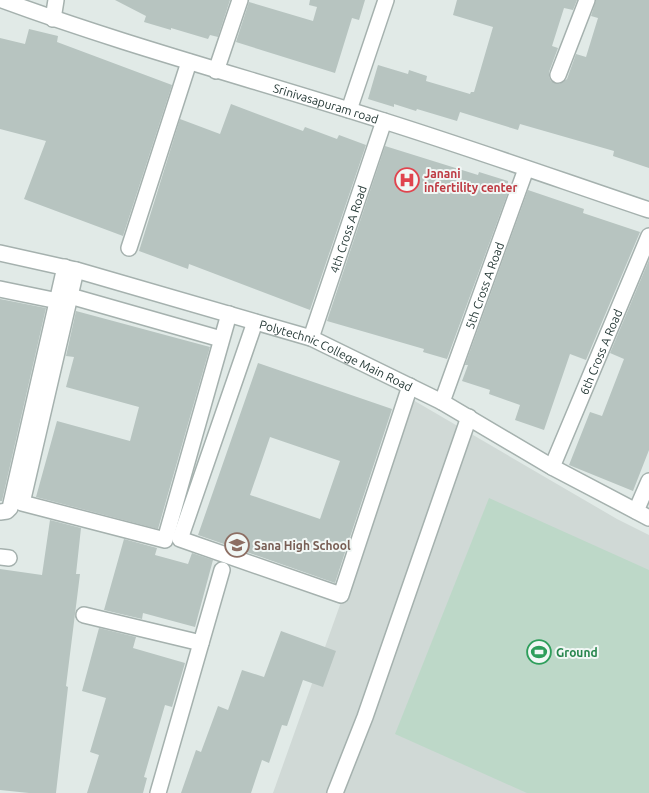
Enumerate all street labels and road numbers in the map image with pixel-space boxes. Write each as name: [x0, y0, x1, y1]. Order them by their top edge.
street label: Srinivasapuram road: [272, 81, 380, 125]
street label: 4th Cross A Road: [327, 184, 368, 274]
street label: 5th Cross A Road: [462, 240, 506, 331]
street label: 6th Cross A Road: [577, 307, 624, 396]
street label: Polytechnic College Main Road: [258, 317, 415, 393]

